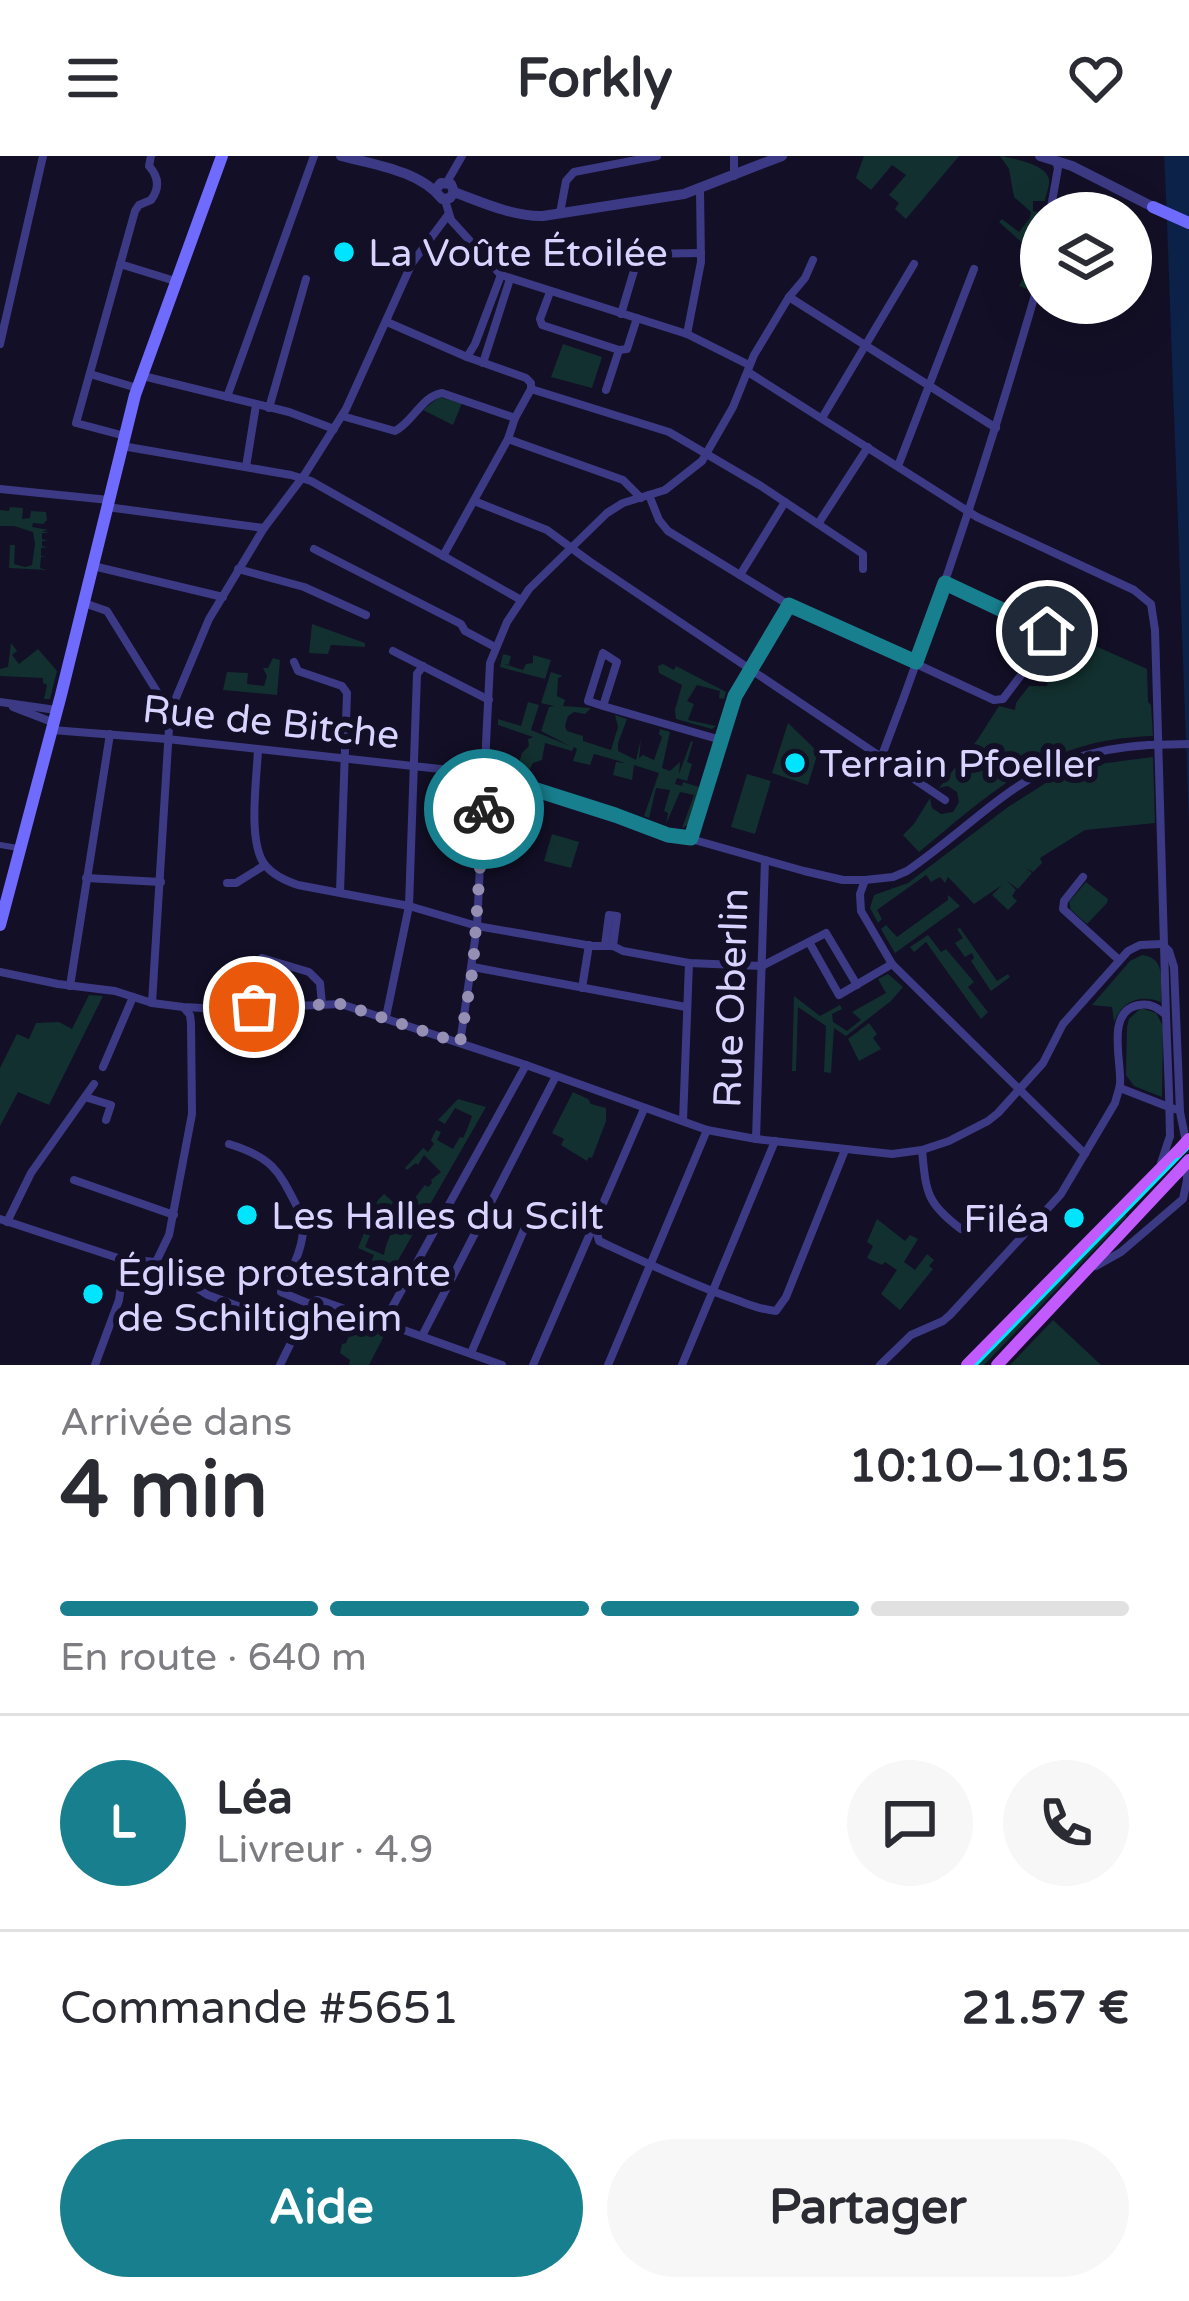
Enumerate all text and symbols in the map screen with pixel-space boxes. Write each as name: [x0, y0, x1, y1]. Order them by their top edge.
icon: menu: [60, 45, 126, 111]
icon: heart: [1063, 45, 1129, 111]
text: Forkly: [516, 46, 673, 111]
map controls: [1020, 192, 1152, 324]
button: layers: [1020, 192, 1152, 324]
place label: La Voûte Étoilée: [368, 230, 668, 277]
marker: La Voûte Étoilée: [331, 239, 357, 265]
pin: [996, 580, 1098, 682]
icon: home: [1014, 598, 1080, 664]
street label: Rue de Bitche: [140, 686, 402, 759]
place label: Terrain Pfoeller: [819, 741, 1100, 788]
courier: [424, 749, 544, 869]
marker: Terrain Pfoeller: [782, 750, 808, 776]
icon: bike: [451, 776, 517, 842]
street label: Rue Oberlin: [704, 887, 759, 1109]
pin: [203, 956, 305, 1058]
icon: bag: [221, 974, 287, 1040]
place label: Les Halles du Scilt: [271, 1193, 604, 1240]
place label: Filéa: [963, 1196, 1050, 1243]
marker: Les Halles du Scilt: [234, 1202, 260, 1228]
marker: Filéa: [1061, 1205, 1087, 1231]
place label: Église protestante de Schiltigheim: [117, 1250, 451, 1342]
marker: Église protestante de Schiltigheim: [80, 1281, 106, 1307]
text: Arrivée dans: [60, 1399, 292, 1446]
text: 10:10–10:15: [849, 1440, 1129, 1494]
text: 4 min: [60, 1444, 268, 1538]
text: En route · 640 m: [60, 1634, 367, 1681]
button: chat: [847, 1760, 973, 1886]
button: phone: [1003, 1760, 1129, 1886]
text: Léa: [216, 1772, 293, 1826]
text: L: [110, 1796, 136, 1850]
text: Livreur · 4.9: [216, 1826, 434, 1873]
text: Commande #5651: [60, 1982, 459, 2036]
text: 21.57 €: [962, 1982, 1129, 2036]
button: Aide: [60, 2139, 583, 2277]
button: Partager: [607, 2139, 1129, 2277]

